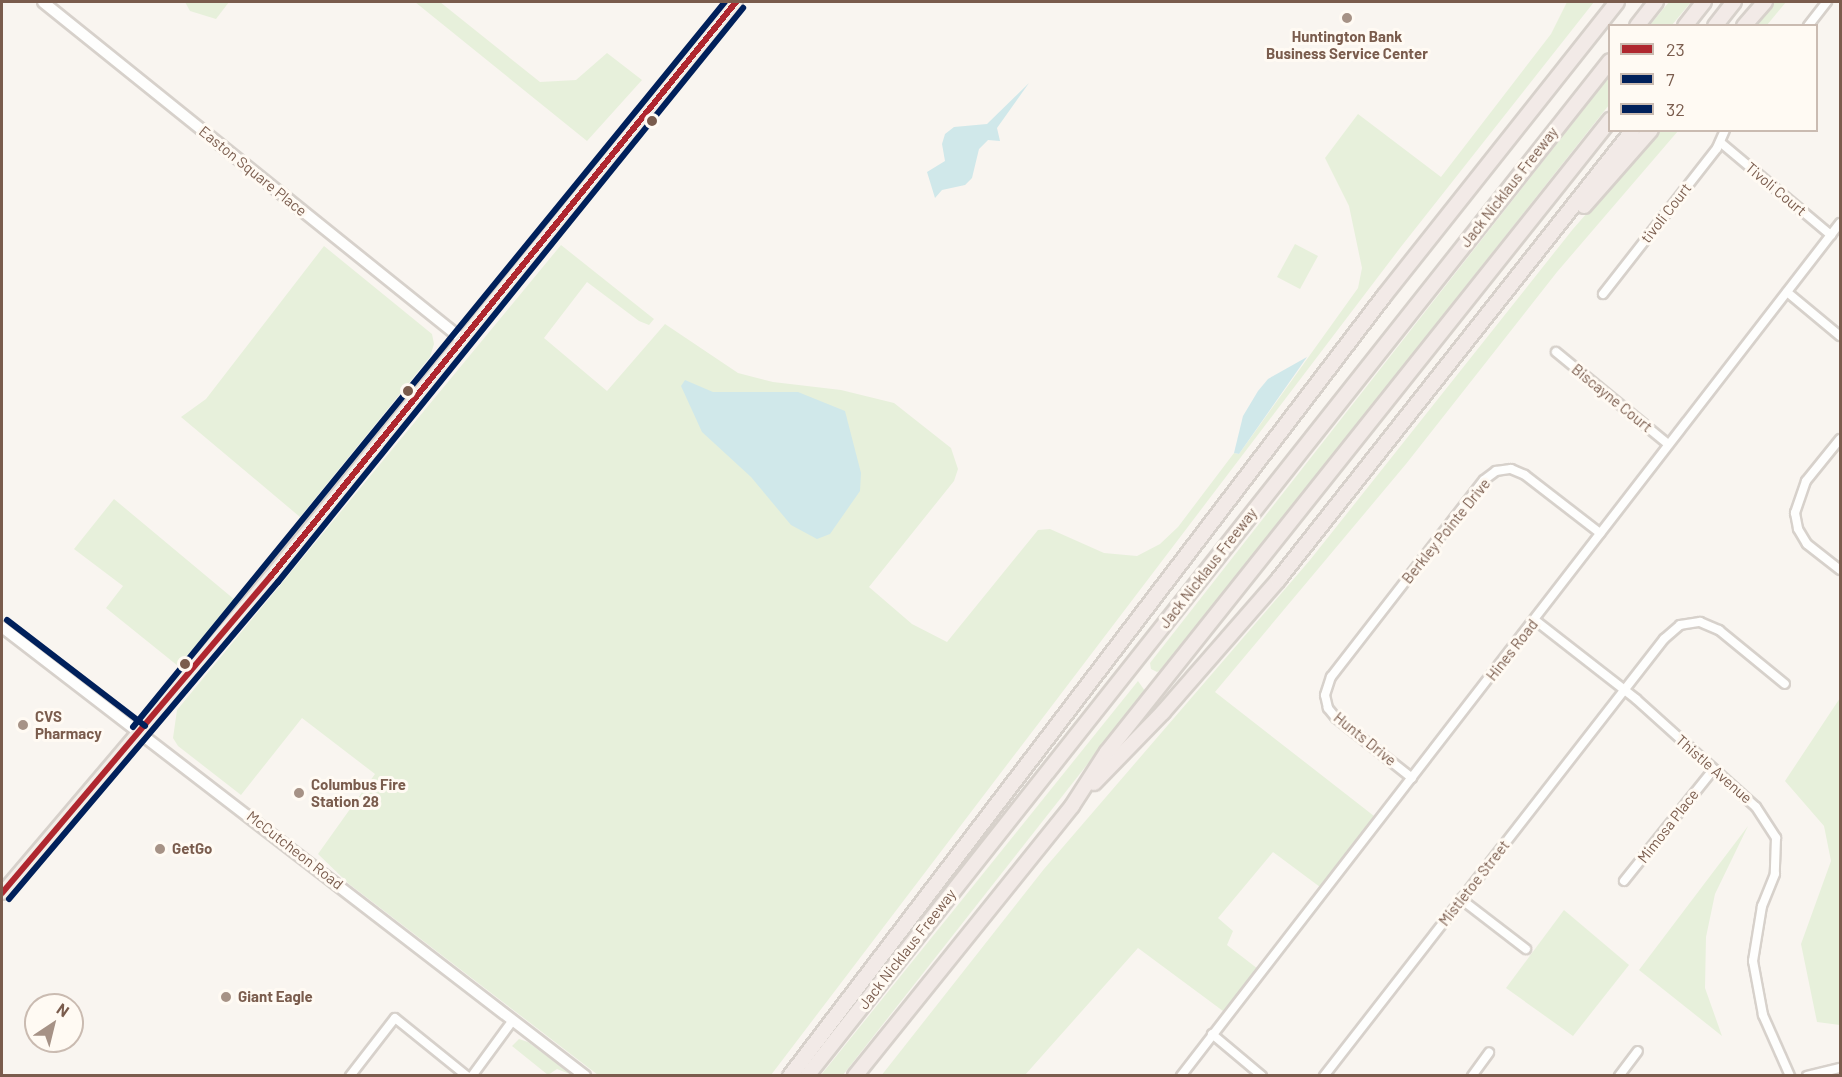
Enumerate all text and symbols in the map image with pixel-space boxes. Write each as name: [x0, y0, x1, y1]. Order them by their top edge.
marker: Huntington Bank Business Service Center: [1340, 11, 1354, 25]
legend: [1608, 24, 1818, 132]
place label: Huntington Bank Business Service Center: [1266, 27, 1428, 62]
text: 23: [1666, 38, 1685, 60]
text: 7: [1666, 68, 1675, 90]
text: 32: [1666, 98, 1685, 120]
unlabelled marker: [646, 115, 658, 127]
street label: Easton Square Place: [196, 122, 310, 220]
street label: Jack Nicklaus Freeway: [1456, 123, 1562, 251]
street label: Tivoli Court: [1742, 158, 1810, 220]
street label: tivoli Court: [1637, 179, 1695, 247]
street label: Biscayne Court: [1568, 360, 1656, 436]
unlabelled marker: [402, 385, 414, 397]
street label: Berkley Pointe Drive: [1398, 475, 1494, 587]
street label: Jack Nicklaus Freeway: [1155, 504, 1261, 632]
street label: Hines Road: [1482, 616, 1542, 684]
unlabelled marker: [179, 658, 191, 670]
place label: CVS Pharmacy: [35, 707, 102, 742]
street label: Hunts Drive: [1330, 708, 1400, 770]
marker: CVS Pharmacy: [16, 718, 30, 732]
street label: Thistle Avenue: [1672, 731, 1756, 807]
place label: Columbus Fire Station 28: [311, 775, 406, 810]
marker: Columbus Fire Station 28: [292, 786, 306, 800]
street label: Mimosa Place: [1634, 786, 1702, 866]
street label: McCutcheon Road: [243, 807, 347, 893]
street label: Mistletoe Street: [1435, 837, 1513, 929]
place label: GetGo: [172, 840, 212, 858]
marker: GetGo: [153, 842, 167, 856]
street label: Jack Nicklaus Freeway: [854, 885, 960, 1013]
place label: Giant Eagle: [238, 988, 313, 1006]
marker: Giant Eagle: [219, 990, 233, 1004]
north arrow: [24, 993, 84, 1053]
text: N: [54, 999, 73, 1020]

